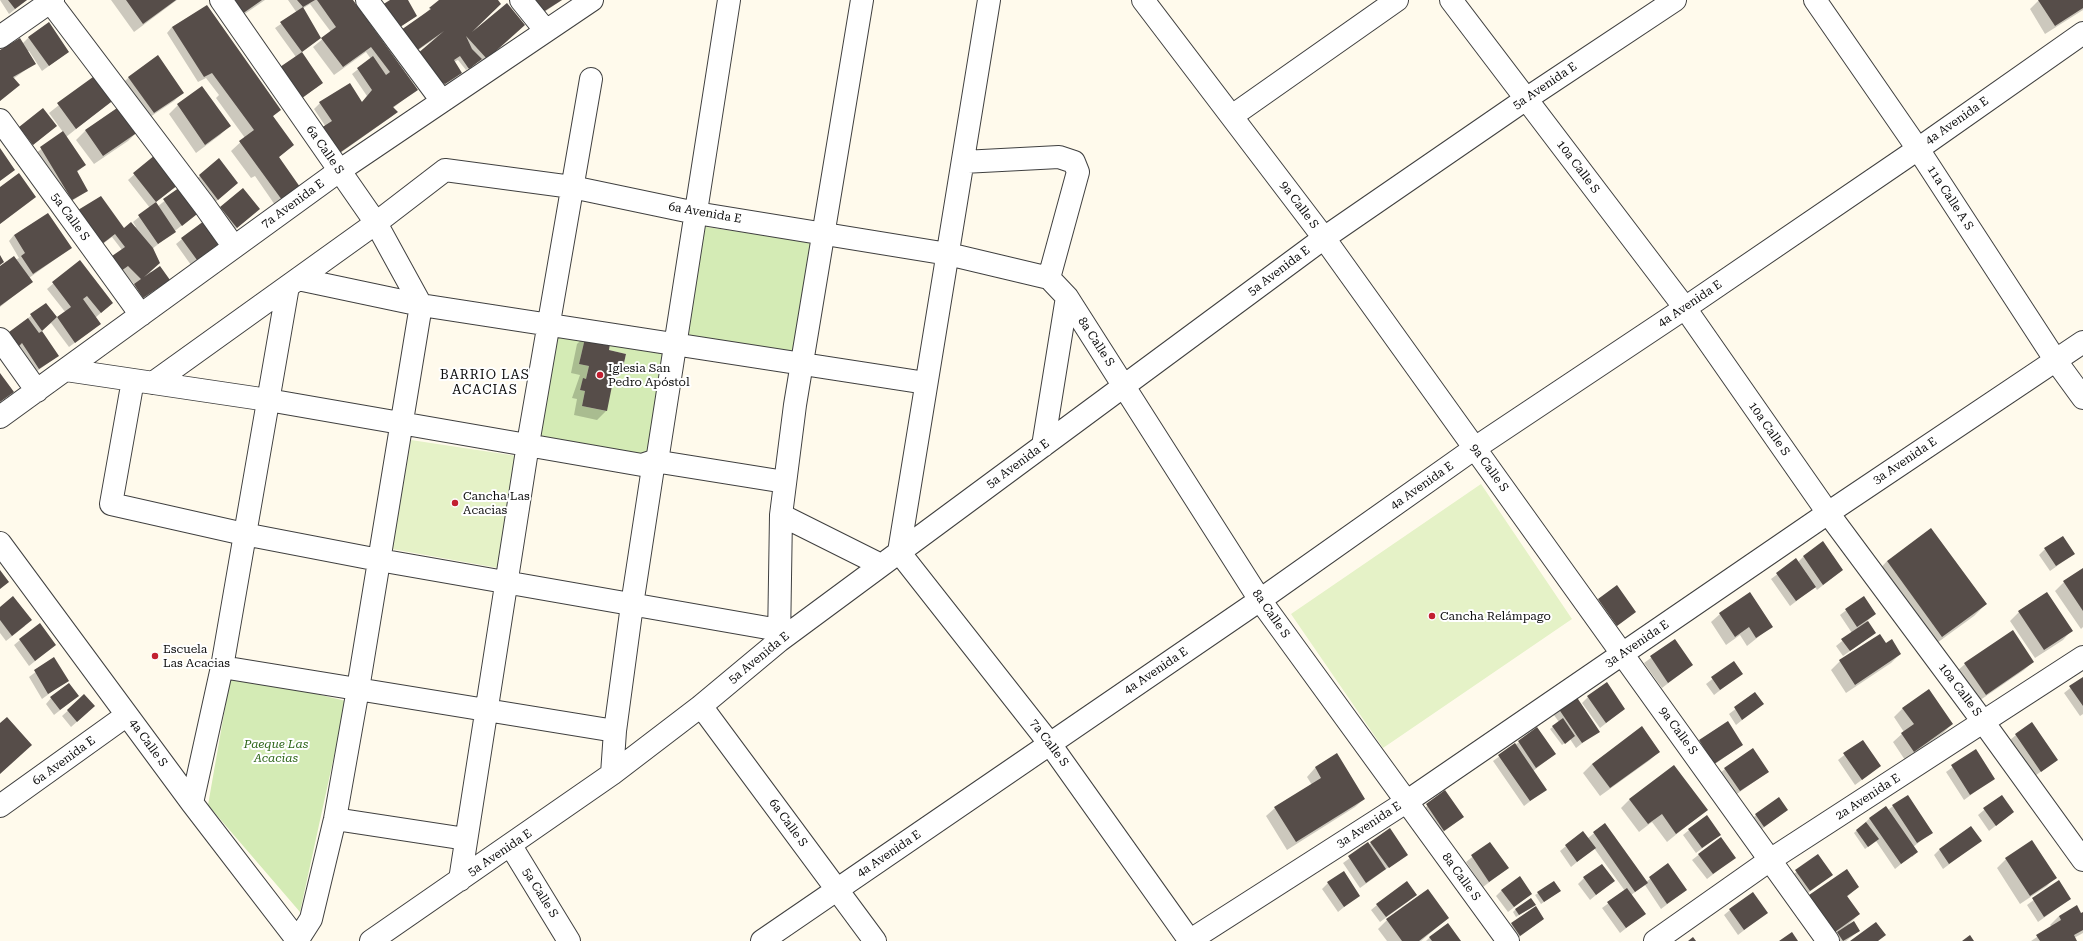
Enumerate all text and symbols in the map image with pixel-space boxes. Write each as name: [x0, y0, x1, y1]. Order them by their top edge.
street label: 5a Avenida E: [1510, 59, 1580, 113]
street label: 4a Avenida E: [1923, 94, 1991, 148]
street label: 6a Calle S: [303, 123, 347, 177]
street label: 10a Calle S: [1553, 138, 1603, 196]
street label: 11a Calle A S: [1924, 163, 1976, 233]
street label: 7a Avenida E: [259, 176, 327, 232]
street label: 9a Calle S: [1276, 178, 1322, 232]
street label: 5a Calle S: [48, 190, 92, 244]
street label: 6a Avenida E: [667, 199, 743, 227]
street label: 5a Avenida E: [1245, 243, 1313, 299]
street label: 4a Avenida E: [1655, 277, 1725, 331]
street label: 8a Calle S: [1075, 315, 1117, 369]
place label: Iglesia San Pedro Apóstol: [608, 361, 690, 389]
district label: BARRIO LAS ACACIAS: [440, 367, 530, 398]
marker: Iglesia San Pedro Apóstol: [595, 370, 605, 380]
street label: 10a Calle S: [1745, 399, 1793, 459]
street label: 3a Avenida E: [1870, 434, 1940, 488]
street label: 5a Avenida E: [984, 436, 1052, 492]
street label: 9a Calle S: [1467, 441, 1511, 495]
street label: 4a Avenida E: [1388, 459, 1456, 513]
place label: Cancha Las Acacias: [463, 489, 530, 517]
marker: Cancha Las Acacias: [450, 498, 460, 508]
street label: 8a Calle S: [1249, 587, 1293, 641]
place label: Cancha Relámpago: [1440, 609, 1551, 623]
marker: Cancha Relámpago: [1427, 611, 1437, 621]
street label: 3a Avenida E: [1602, 617, 1672, 671]
street label: 5a Avenida E: [726, 629, 792, 687]
place label: Escuela Las Acacias: [163, 642, 230, 670]
street label: 4a Avenida E: [1121, 644, 1191, 698]
marker: Escuela Las Acacias: [150, 651, 160, 661]
street label: 10a Calle S: [1935, 661, 1985, 719]
street label: 9a Calle S: [1656, 704, 1700, 758]
street label: 4a Calle S: [126, 716, 170, 770]
street label: 7a Calle S: [1026, 716, 1072, 770]
street label: 6a Avenida E: [30, 733, 98, 789]
park label: Paeque Las Acacias: [244, 737, 308, 765]
street label: 2a Avenida E: [1833, 771, 1903, 823]
street label: 6a Calle S: [766, 796, 810, 850]
street label: 3a Avenida E: [1334, 799, 1404, 851]
street label: 5a Avenida E: [465, 826, 535, 880]
street label: 4a Avenida E: [854, 827, 924, 881]
street label: 8a Calle S: [1439, 850, 1483, 904]
street label: 5a Calle S: [519, 865, 561, 921]

